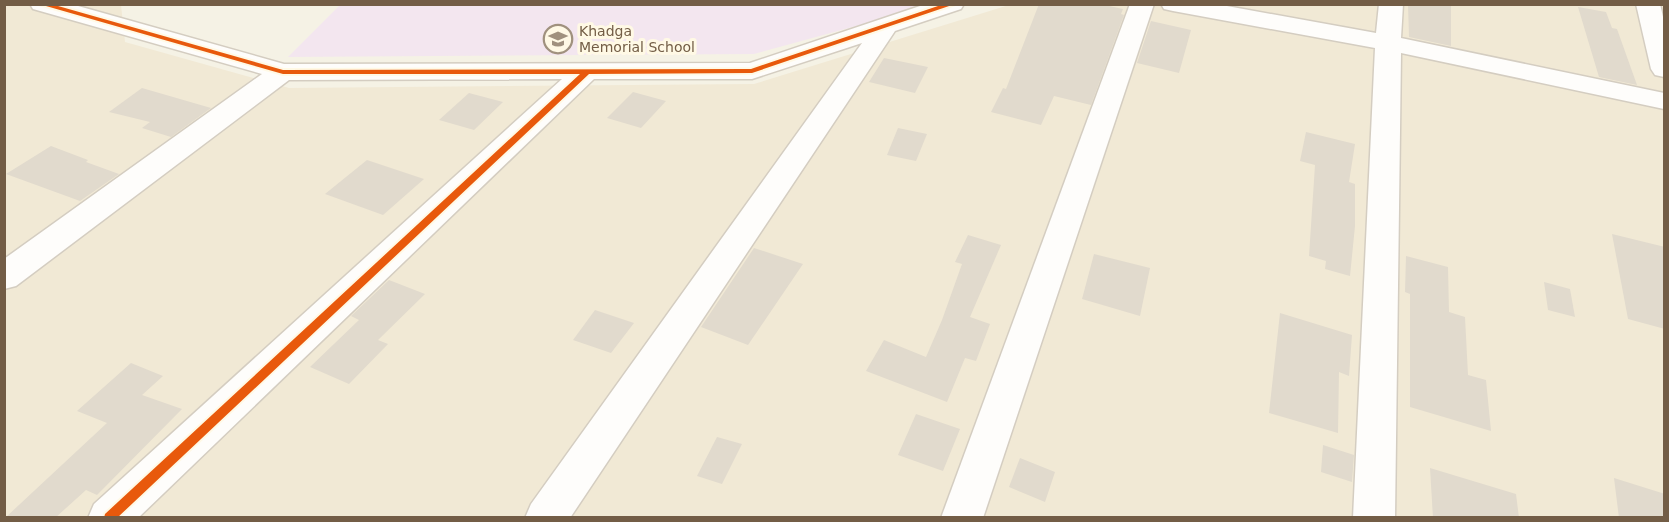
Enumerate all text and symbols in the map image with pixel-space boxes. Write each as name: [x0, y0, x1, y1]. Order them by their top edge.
school or university icon: Khadga Memorial School: [542, 23, 574, 55]
place label: Khadga Memorial School: [579, 23, 695, 55]

